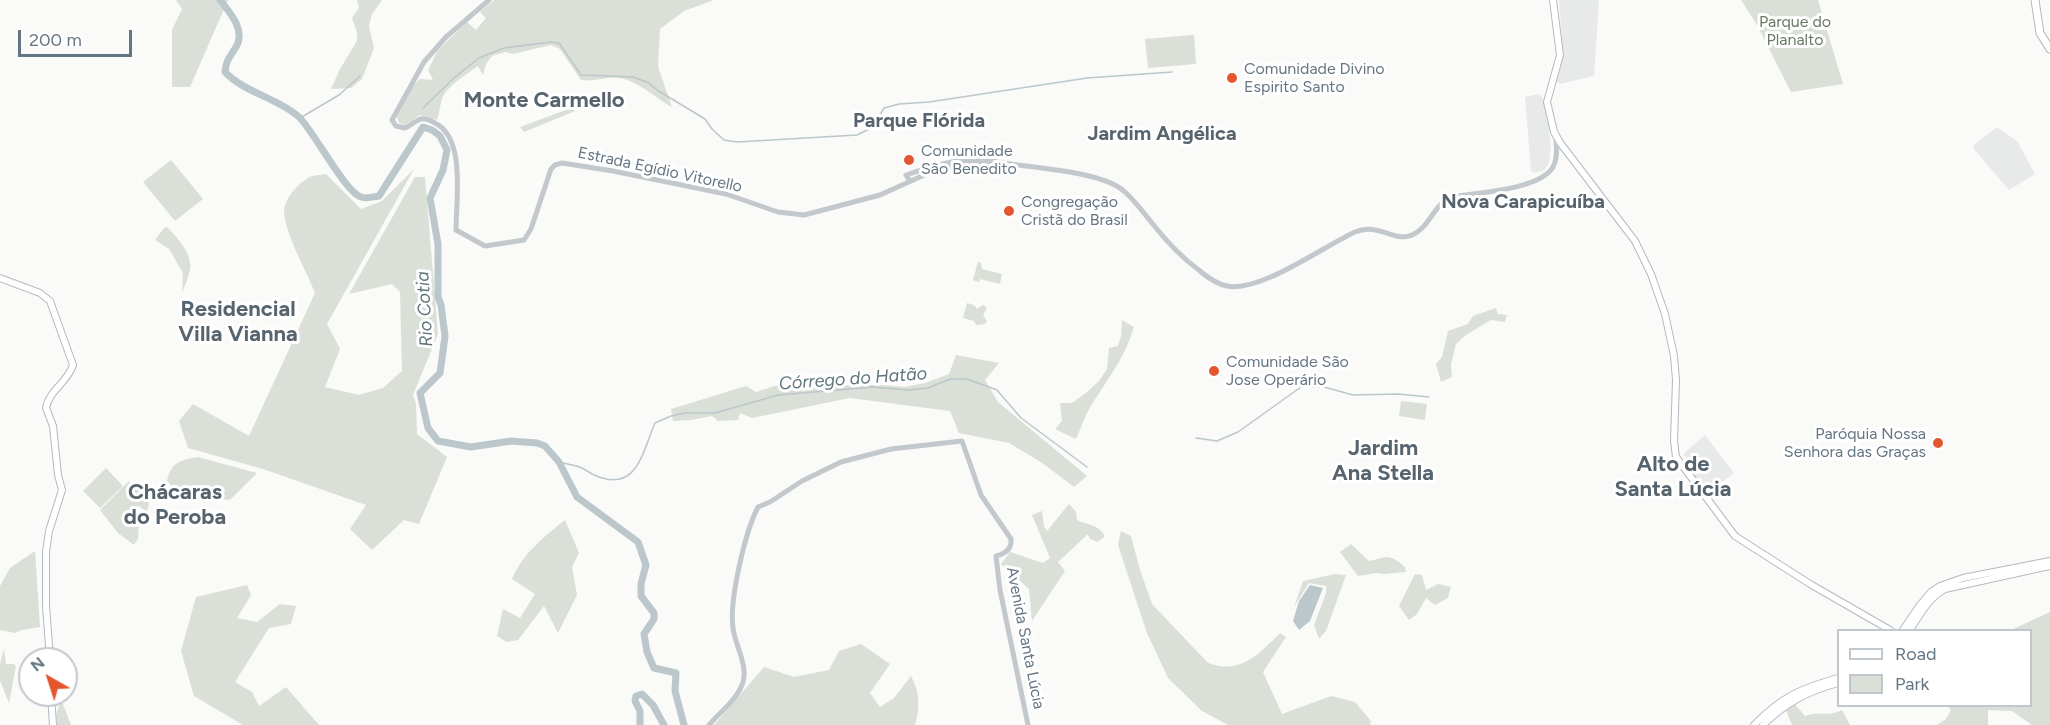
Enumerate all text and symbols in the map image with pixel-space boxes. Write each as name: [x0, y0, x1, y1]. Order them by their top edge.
park label: Parque do Planalto: [1759, 12, 1831, 50]
scale bar: [21, 18, 135, 56]
text: 200 m: [29, 29, 82, 51]
place label: Comunidade Divino Espirito Santo: [1244, 59, 1385, 97]
marker: Comunidade Divino Espirito Santo: [1225, 71, 1239, 85]
district label: Monte Carmello: [463, 88, 625, 114]
district label: Parque Flórida: [853, 109, 985, 133]
district label: Jardim Angélica: [1087, 122, 1237, 146]
place label: Comunidade São Benedito: [921, 141, 1017, 179]
street label: Estrada Egídio Vitorello: [576, 143, 744, 197]
marker: Comunidade São Benedito: [902, 153, 916, 167]
district label: Nova Carapicuíba: [1441, 190, 1605, 214]
place label: Congregação Cristã do Brasil: [1021, 192, 1128, 230]
marker: Congregação Cristã do Brasil: [1002, 204, 1016, 218]
water label: Rio Cotia: [412, 271, 438, 347]
district label: Residencial Villa Vianna: [178, 297, 298, 348]
place label: Comunidade São Jose Operário: [1226, 352, 1349, 390]
water label: Córrego do Hatão: [778, 363, 928, 395]
marker: Comunidade São Jose Operário: [1207, 364, 1221, 378]
place label: Paróquia Nossa Senhora das Graças: [1784, 424, 1926, 462]
district label: Jardim Ana Stella: [1332, 436, 1434, 488]
marker: Paróquia Nossa Senhora das Graças: [1931, 436, 1945, 450]
district label: Alto de Santa Lúcia: [1615, 452, 1731, 504]
district label: Chácaras do Peroba: [124, 480, 226, 532]
street label: Avenida Santa Lúcia: [1002, 565, 1048, 711]
legend: [1837, 629, 2032, 707]
text: Road: [1895, 643, 1936, 665]
north arrow: [18, 647, 78, 707]
text: N: [27, 653, 48, 675]
text: Park: [1895, 673, 1929, 695]

